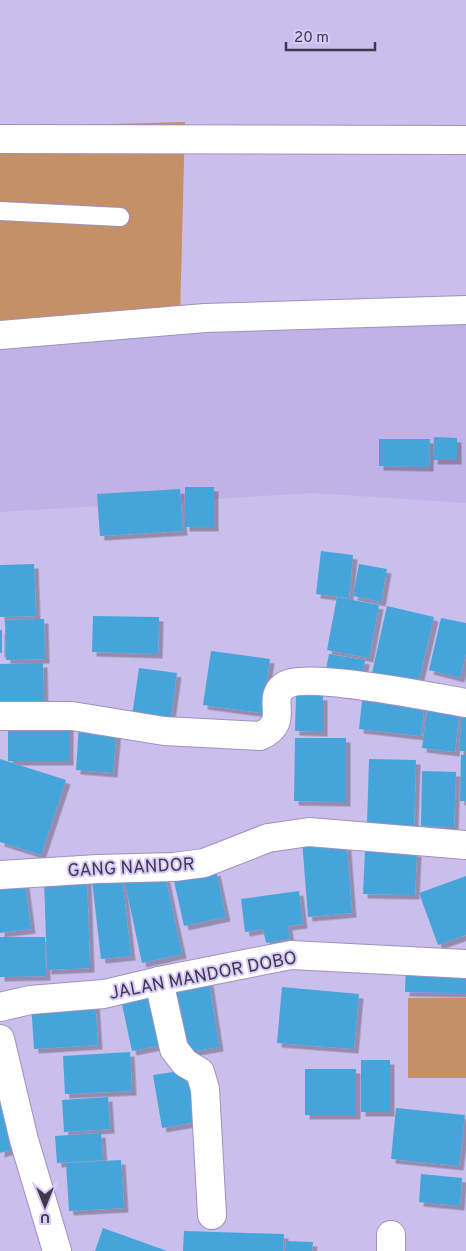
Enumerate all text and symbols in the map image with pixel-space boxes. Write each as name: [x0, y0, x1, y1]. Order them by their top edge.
scale bar: [286, 20, 375, 52]
text: 20 m: [294, 29, 329, 48]
street label: GANG NANDOR: [67, 854, 195, 883]
street label: JALAN MANDOR DOBO: [108, 947, 299, 1006]
north arrow: [20, 1181, 70, 1231]
text: U: [40, 1209, 50, 1226]

